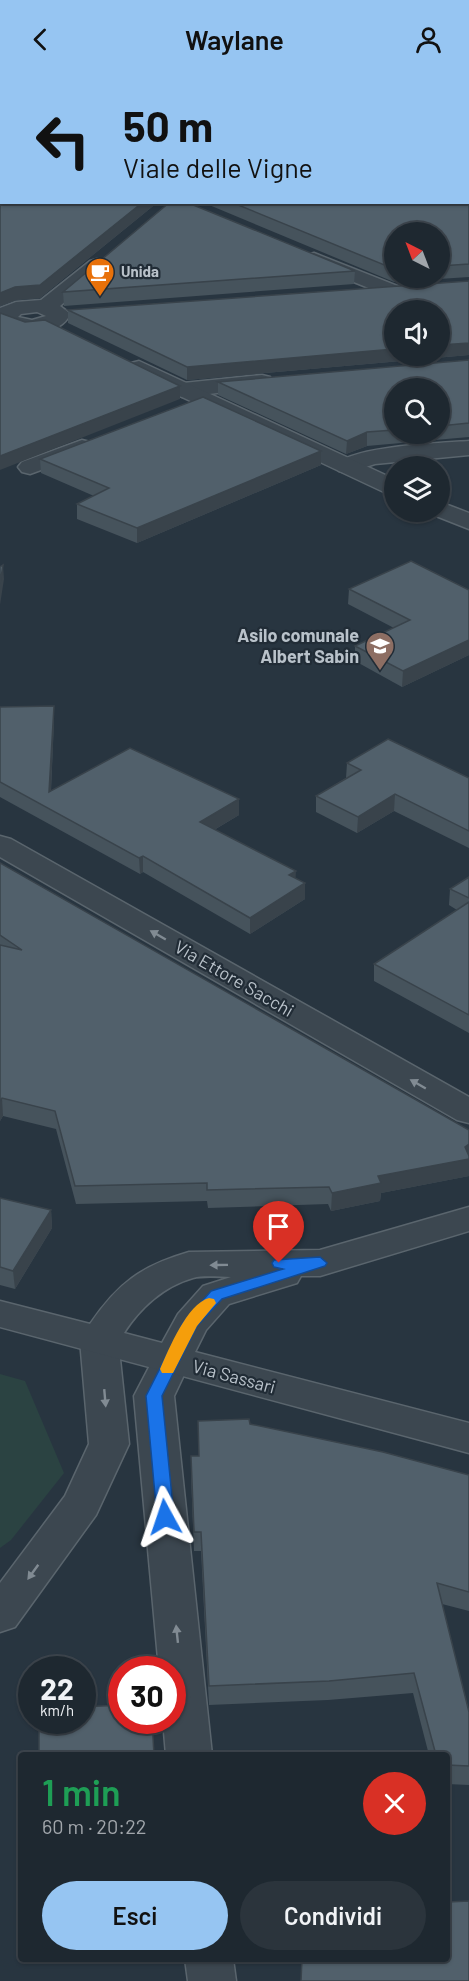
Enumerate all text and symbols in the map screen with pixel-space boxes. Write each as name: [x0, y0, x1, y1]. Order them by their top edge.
icon: back: [24, 23, 57, 56]
text: Waylane: [185, 23, 284, 55]
icon: person: [412, 23, 445, 56]
text: 50 m: [123, 100, 213, 150]
icon: left: [24, 102, 102, 180]
text: Viale delle Vigne: [123, 151, 313, 183]
north arrow: [384, 222, 450, 288]
map controls: [384, 222, 450, 522]
cafe icon: Unida: [84, 256, 116, 298]
place label: Unida: [121, 262, 159, 280]
button: sound: [384, 300, 450, 366]
button: search: [384, 378, 450, 444]
button: layers: [384, 456, 450, 522]
place label: Asilo comunale Albert Sabin: [237, 624, 359, 667]
school or university icon: Asilo comunale Albert Sabin: [364, 630, 396, 672]
one-way arrow: [149, 930, 166, 940]
street label: Via Ettore Sacchi: [171, 935, 298, 1021]
one-way arrow: [410, 1078, 426, 1089]
pin: [253, 1201, 304, 1263]
icon: arrive: [262, 1210, 295, 1243]
one-way arrow: [210, 1260, 229, 1269]
street label: Via Sassari: [190, 1354, 278, 1398]
one-way arrow: [100, 1389, 110, 1408]
position arrow: [133, 1485, 197, 1549]
one-way arrow: [28, 1564, 40, 1579]
one-way arrow: [172, 1625, 182, 1644]
speed limit sign: 30: [108, 1656, 186, 1734]
text: 22: [40, 1670, 74, 1706]
text: km/h: [40, 1701, 74, 1719]
text: 1 min: [42, 1770, 121, 1813]
button: close: [363, 1772, 426, 1835]
text: 60 m · 20:22: [42, 1814, 147, 1838]
button: Esci: [42, 1881, 228, 1950]
button: Condividi: [240, 1881, 426, 1950]

